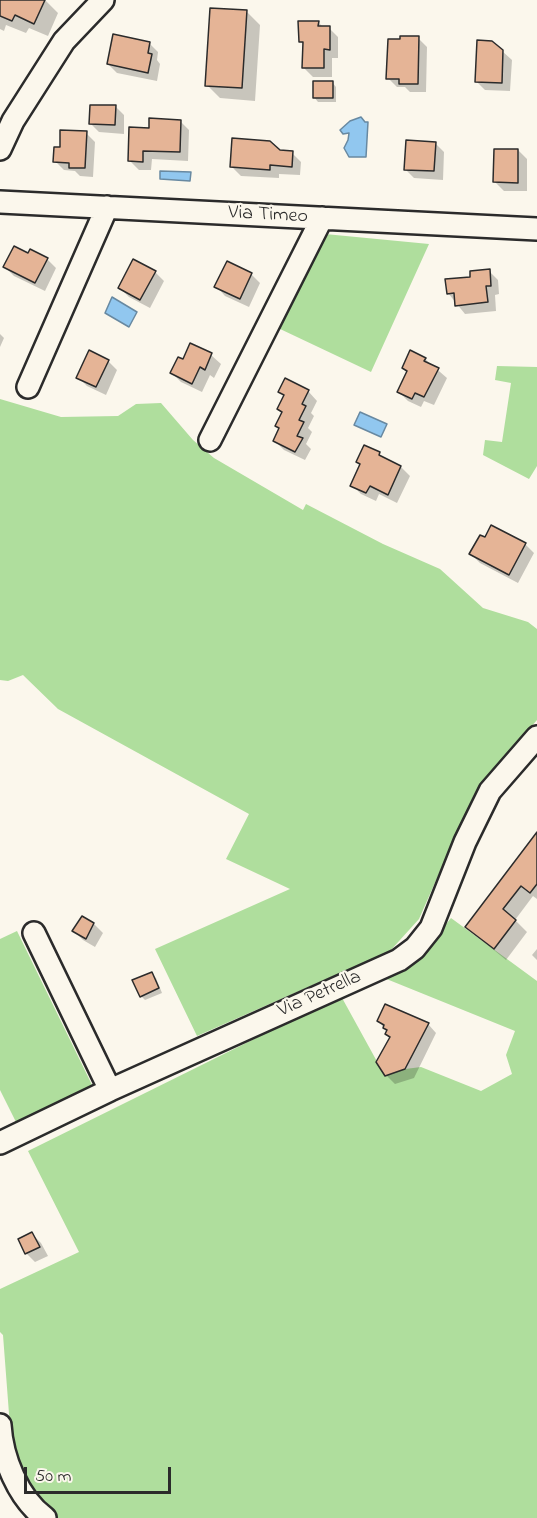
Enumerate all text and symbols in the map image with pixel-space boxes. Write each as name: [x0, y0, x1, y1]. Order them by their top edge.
street label: Via Timeo: [228, 202, 308, 230]
street label: Via Petrella: [275, 966, 365, 1024]
scale bar: [27, 1455, 174, 1493]
text: 50 m: [35, 1464, 72, 1490]

